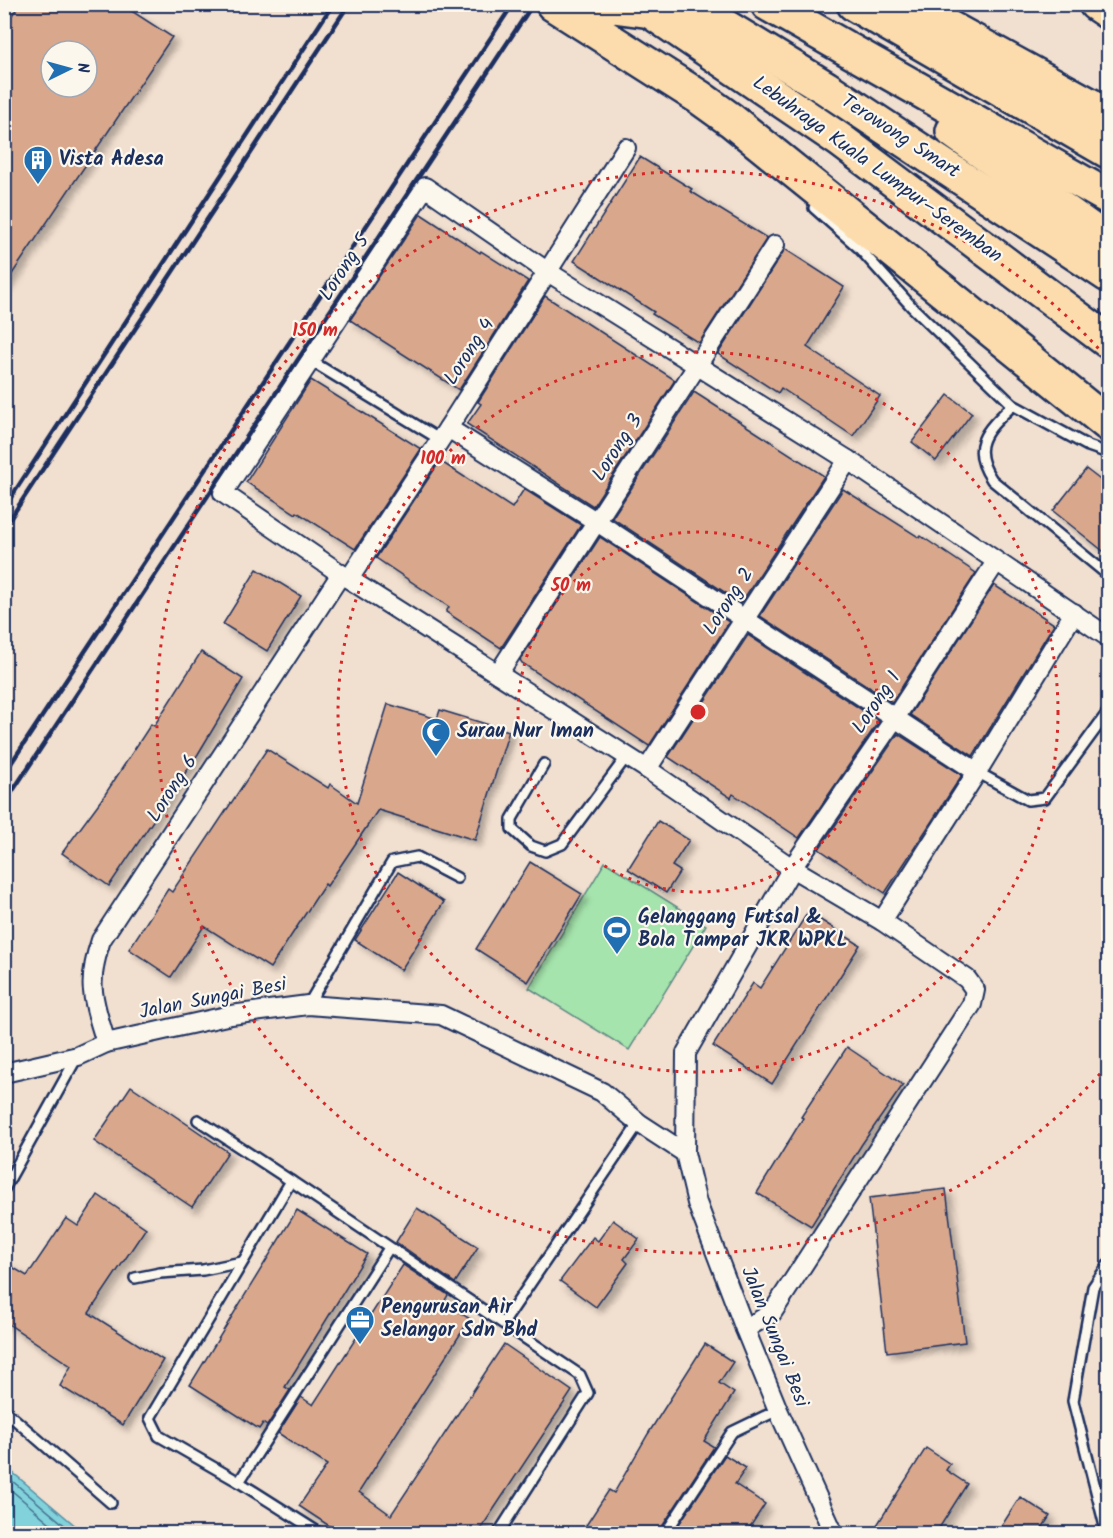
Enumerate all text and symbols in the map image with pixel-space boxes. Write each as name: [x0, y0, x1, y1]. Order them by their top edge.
north arrow: [39, 39, 99, 99]
text: N: [70, 62, 95, 74]
street label: Lebuhraya Kuala Lumpur–Seremban: [745, 68, 1009, 272]
street label: Terowong Smart: [834, 86, 966, 188]
building icon: Vista Adesa: [22, 144, 54, 186]
place label: Vista Adesa: [59, 144, 164, 176]
street label: Lorong 5: [311, 227, 379, 308]
street label: Lorong 4: [436, 312, 504, 392]
text: 150 m: [292, 317, 338, 346]
street label: Lorong 3: [584, 408, 652, 488]
text: 100 m: [420, 445, 466, 474]
street label: Lorong 2: [695, 562, 763, 642]
text: 50 m: [550, 572, 591, 601]
street label: Lorong 1: [844, 665, 910, 741]
centre of rings: [688, 702, 708, 722]
mosque icon: Surau Nur Iman: [420, 716, 452, 758]
place label: Surau Nur Iman: [457, 716, 594, 748]
street label: Lorong 6: [139, 749, 207, 829]
place label: Gelanggang Futsal & Bola Tampar JKR WPKL: [638, 902, 847, 957]
sports icon: Gelanggang Futsal & Bola Tampar JKR WPKL: [601, 914, 633, 956]
street label: Jalan Sungai Besi: [137, 969, 291, 1029]
street label: Jalan Sungai Besi: [731, 1262, 817, 1413]
place label: Pengurusan Air Selangor Sdn Bhd: [381, 1292, 538, 1347]
office icon: Pengurusan Air Selangor Sdn Bhd: [344, 1304, 376, 1346]

